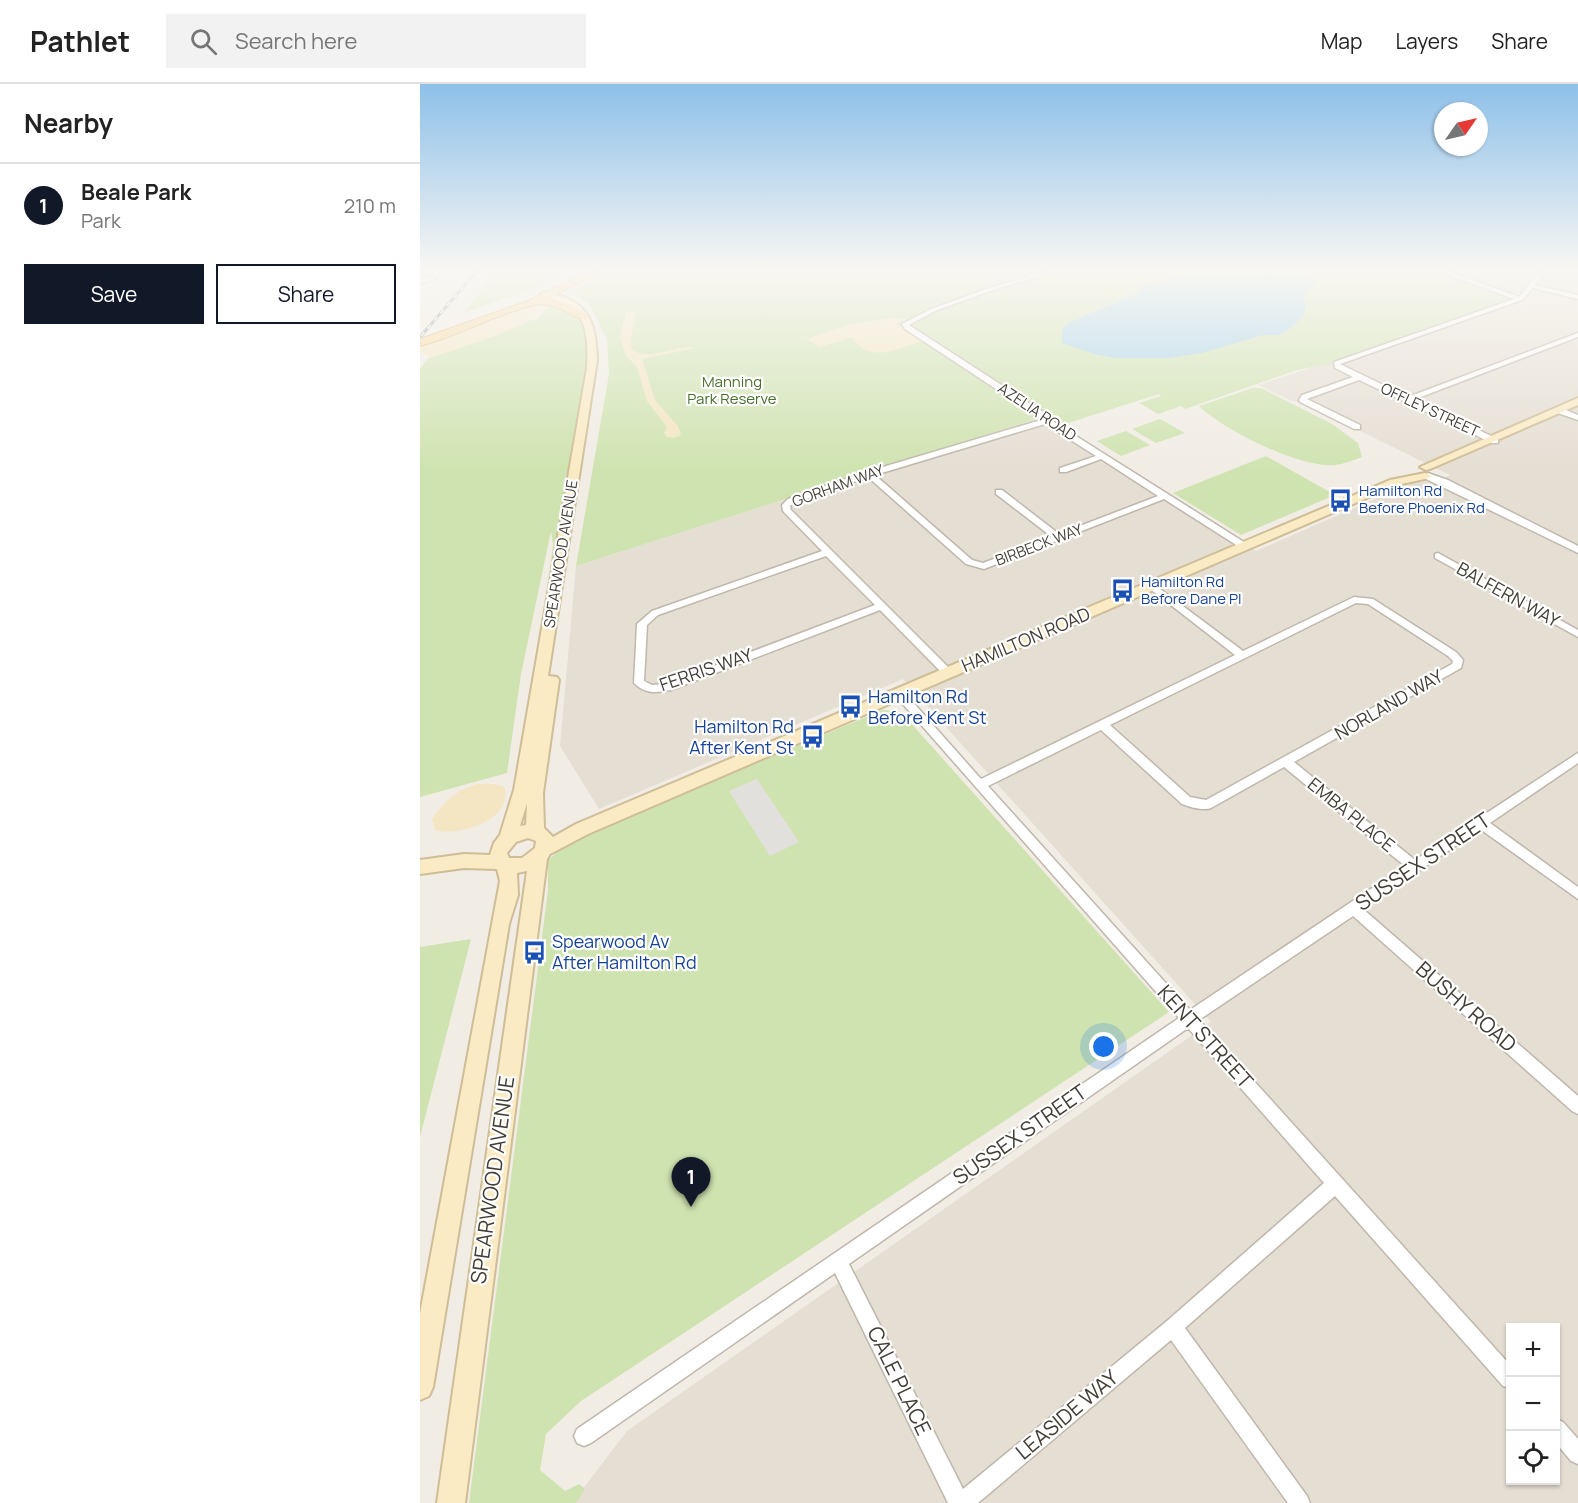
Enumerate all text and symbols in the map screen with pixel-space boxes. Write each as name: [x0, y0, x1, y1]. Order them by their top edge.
search box: [166, 14, 586, 68]
text: Pathlet: [30, 22, 130, 60]
icon: search: [187, 25, 220, 58]
text: Search here: [235, 26, 357, 56]
text: Map: [1321, 27, 1362, 55]
text: Layers: [1395, 27, 1458, 55]
text: Share: [1491, 27, 1548, 55]
north arrow: [1434, 102, 1488, 156]
text: Nearby: [24, 105, 113, 141]
text: Beale Park: [81, 177, 191, 207]
text: 1: [39, 192, 48, 219]
text: 210 m: [344, 192, 396, 219]
text: Park: [81, 207, 121, 234]
button: Save: [24, 264, 204, 324]
button: Share: [216, 264, 396, 324]
park label: Manning Park Reserve: [687, 371, 777, 409]
street label: AZELIA ROAD: [994, 378, 1081, 446]
street label: OFFLEY STREET: [1377, 378, 1483, 442]
street label: GORHAM WAY: [789, 459, 887, 512]
street label: SPEARWOOD AVENUE: [538, 478, 583, 630]
place label: Hamilton Rd Before Phoenix Rd: [1359, 480, 1485, 518]
bus stop icon: Hamilton Rd Before Phoenix Rd: [1328, 487, 1354, 513]
street label: BIRBECK WAY: [992, 518, 1086, 571]
street label: BALFERN WAY: [1453, 556, 1565, 633]
place label: Hamilton Rd Before Dane Pl: [1141, 571, 1241, 609]
bus stop icon: Hamilton Rd Before Dane Pl: [1110, 578, 1136, 604]
street label: HAMILTON ROAD: [958, 601, 1094, 677]
street label: FERRIS WAY: [656, 642, 756, 696]
street label: NORLAND WAY: [1330, 663, 1448, 745]
place label: Hamilton Rd Before Kent St: [868, 684, 987, 729]
bus stop icon: Hamilton Rd Before Kent St: [837, 694, 863, 720]
place label: Hamilton Rd After Kent St: [689, 714, 794, 759]
bus stop icon: Hamilton Rd After Kent St: [799, 724, 825, 750]
street label: EMBA PLACE: [1303, 772, 1400, 857]
street label: SUSSEX STREET: [1349, 805, 1496, 917]
place label: Spearwood Av After Hamilton Rd: [552, 929, 697, 974]
bus stop icon: Spearwood Av After Hamilton Rd: [521, 939, 547, 965]
street label: BUSHY ROAD: [1410, 955, 1523, 1058]
street label: KENT STREET: [1152, 979, 1260, 1094]
your location: [1089, 1032, 1118, 1061]
street label: SPEARWOOD AVENUE: [464, 1074, 520, 1286]
street label: SUSSEX STREET: [947, 1077, 1092, 1191]
pin: 1: [672, 1158, 710, 1207]
street label: CALE PLACE: [861, 1321, 938, 1440]
map controls: [1506, 1323, 1560, 1485]
button: +: [1506, 1323, 1560, 1377]
street label: LEASIDE WAY: [1009, 1363, 1124, 1465]
button: −: [1506, 1377, 1560, 1431]
button: locate: [1506, 1431, 1560, 1485]

